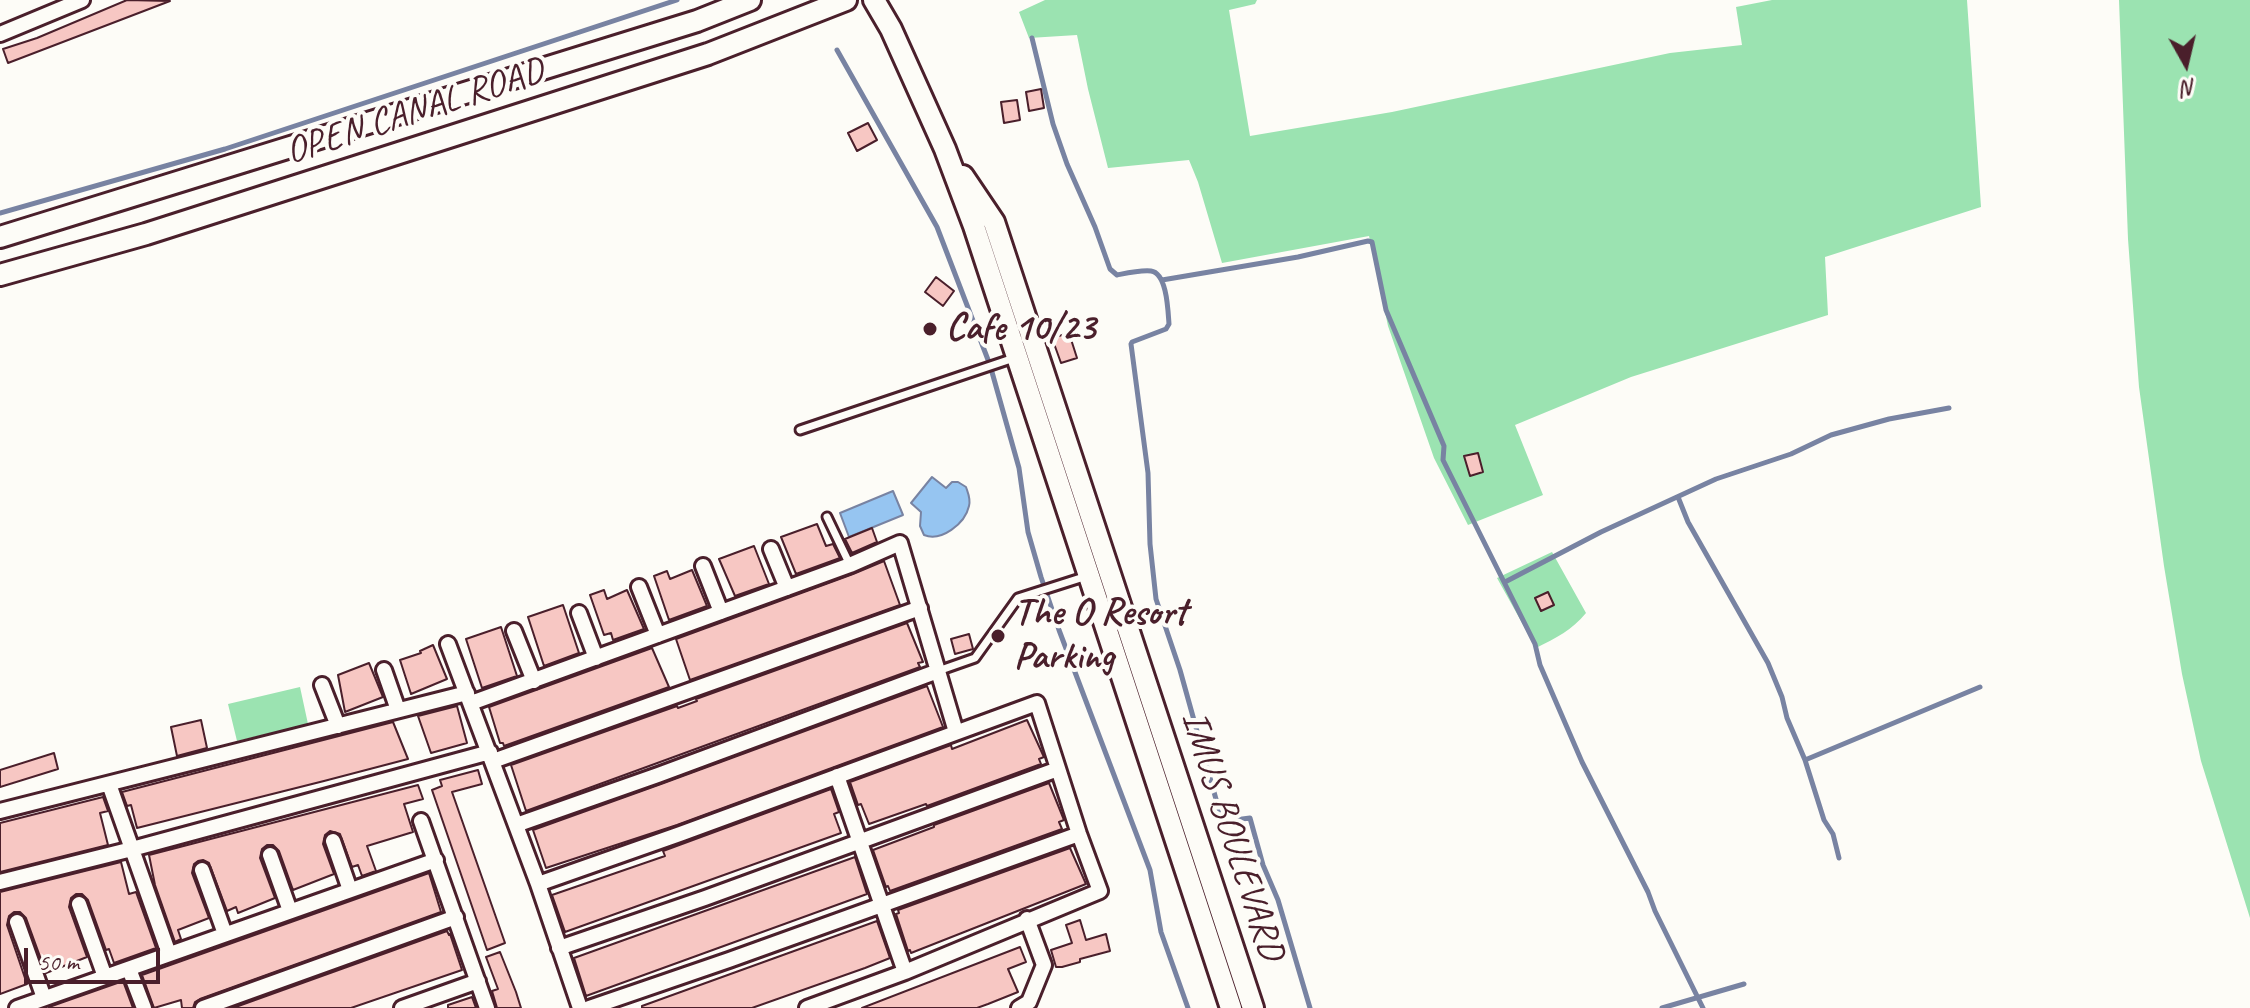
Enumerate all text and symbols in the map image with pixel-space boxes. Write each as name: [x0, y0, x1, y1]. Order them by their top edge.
north arrow: [2146, 24, 2226, 104]
street label: OPEN CANAL ROAD: [280, 49, 550, 175]
text: N: [2181, 73, 2198, 103]
place label: Cafe 10/23: [946, 306, 1095, 352]
marker: Cafe 10/23: [921, 320, 939, 338]
place label: The O Resort Parking: [1014, 591, 1187, 680]
marker: The O Resort Parking: [989, 627, 1007, 645]
street label: IMUS BOULEVARD: [1170, 706, 1294, 966]
scale bar: [28, 932, 164, 982]
text: 50 m: [38, 947, 79, 977]

